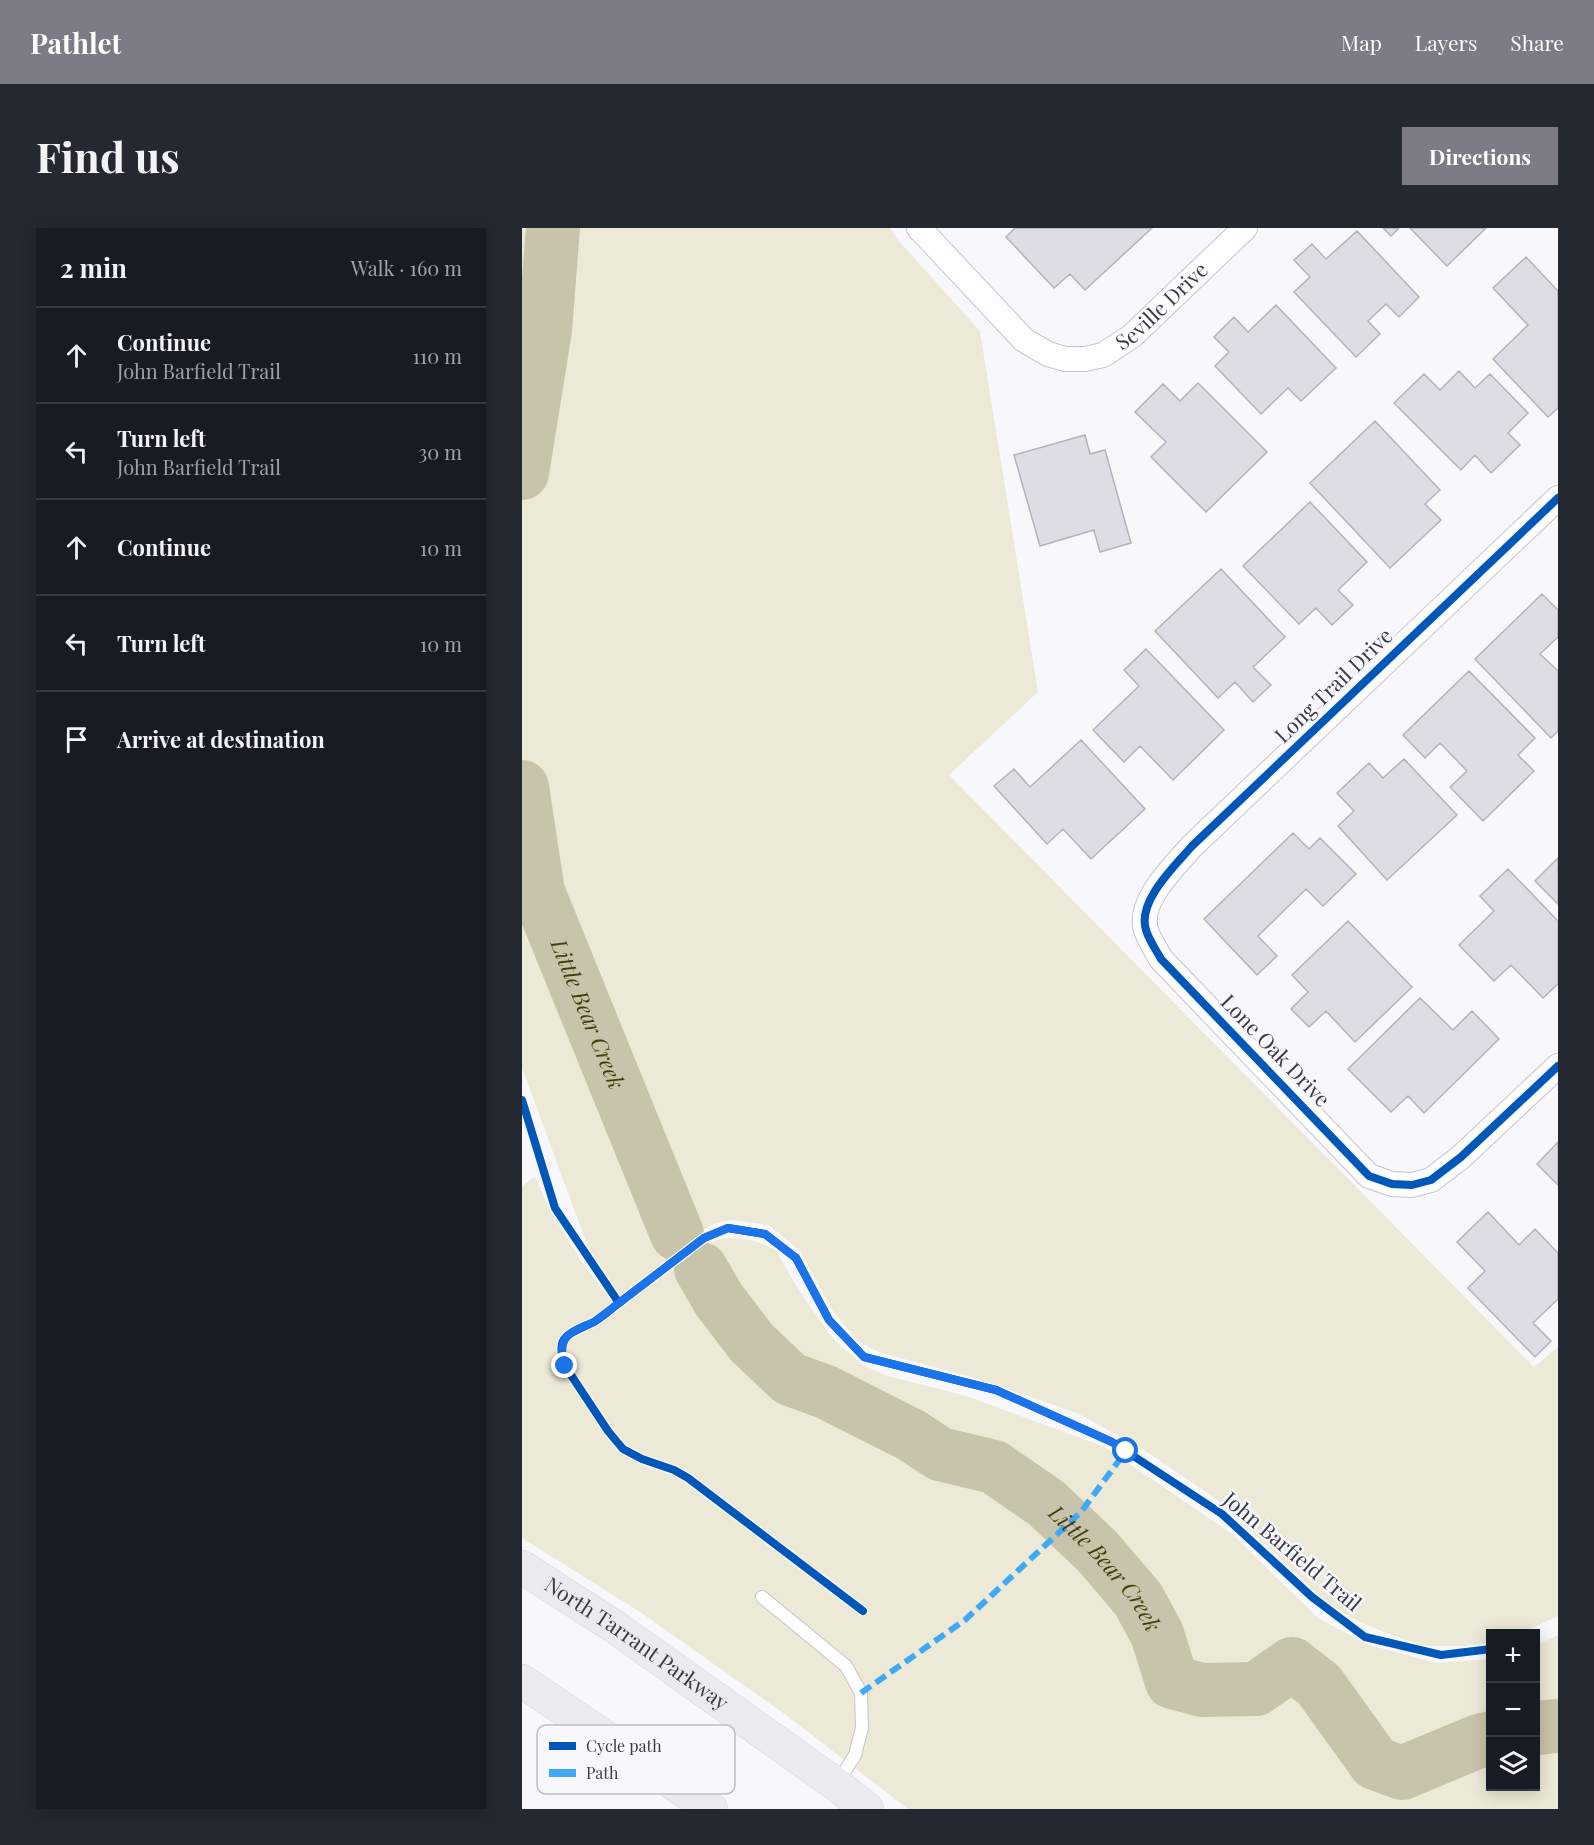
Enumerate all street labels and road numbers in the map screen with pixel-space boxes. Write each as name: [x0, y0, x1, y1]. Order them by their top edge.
street label: Seville Drive: [1109, 255, 1213, 355]
street label: Long Trail Drive: [1268, 621, 1398, 748]
street label: Lone Oak Drive: [1216, 987, 1337, 1112]
street label: John Barfield Trail: [1218, 1484, 1368, 1616]
street label: North Tarrant Parkway: [540, 1569, 735, 1716]

